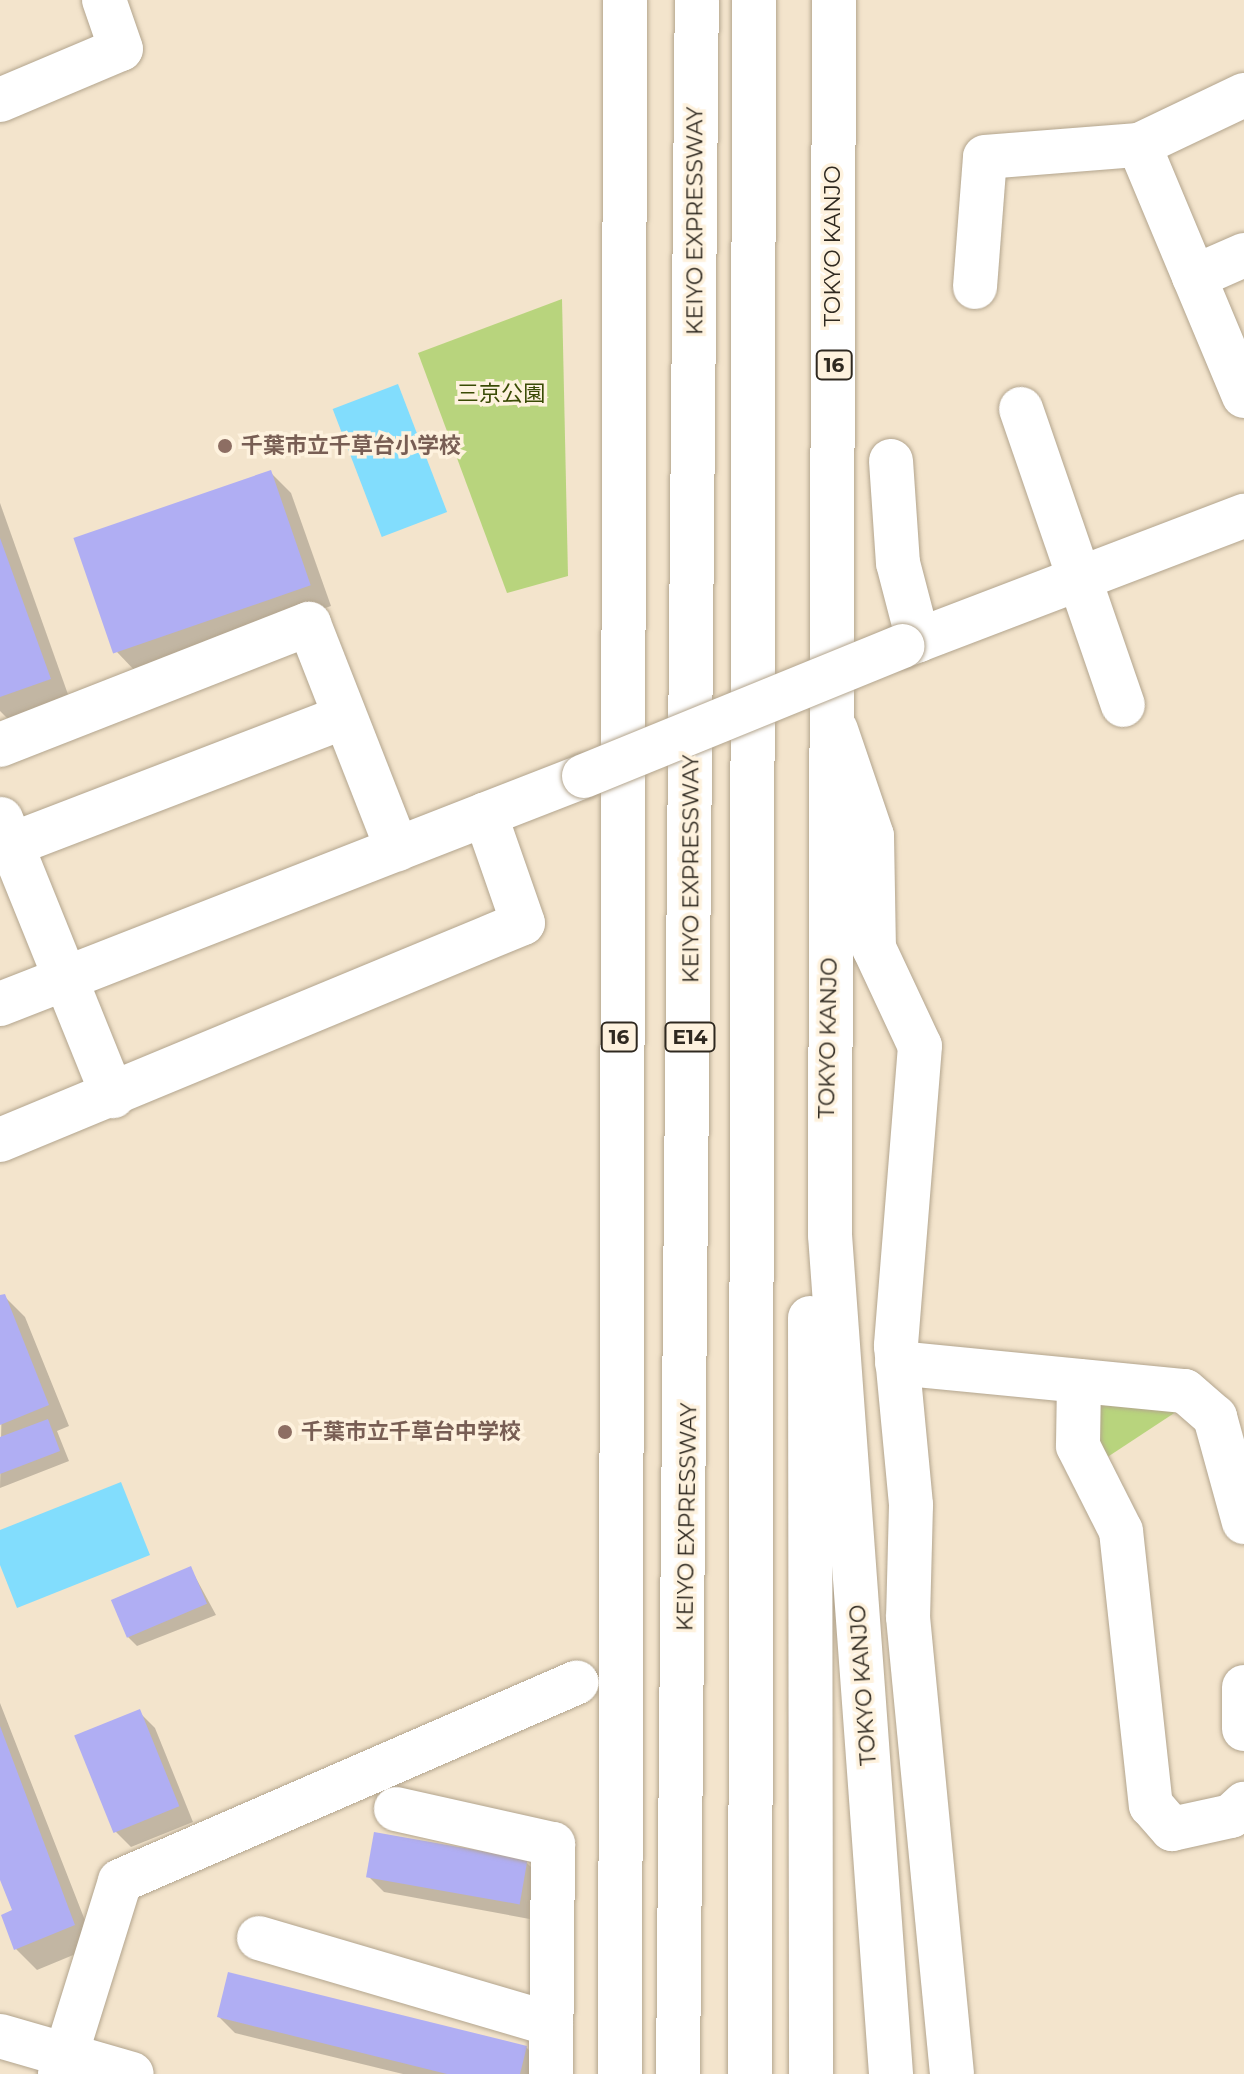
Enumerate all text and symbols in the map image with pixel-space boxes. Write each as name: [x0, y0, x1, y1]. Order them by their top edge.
street label: KEIYO EXPRESSWAY: [682, 107, 708, 335]
street label: TOKYO KANJO: [820, 165, 846, 327]
road number: 16: [814, 349, 854, 381]
park label: 三京公園: [457, 381, 545, 407]
place label: 千葉市立千草台小学校: [241, 433, 461, 459]
marker: 千葉市立千草台小学校: [216, 437, 234, 455]
street label: KEIYO EXPRESSWAY: [678, 755, 704, 983]
street label: TOKYO KANJO: [813, 957, 843, 1119]
road number: 16: [599, 1021, 639, 1053]
road number: E14: [664, 1021, 716, 1053]
street label: KEIYO EXPRESSWAY: [672, 1403, 702, 1631]
place label: 千葉市立千草台中学校: [301, 1419, 521, 1445]
marker: 千葉市立千草台中学校: [276, 1423, 294, 1441]
street label: TOKYO KANJO: [844, 1604, 882, 1766]

